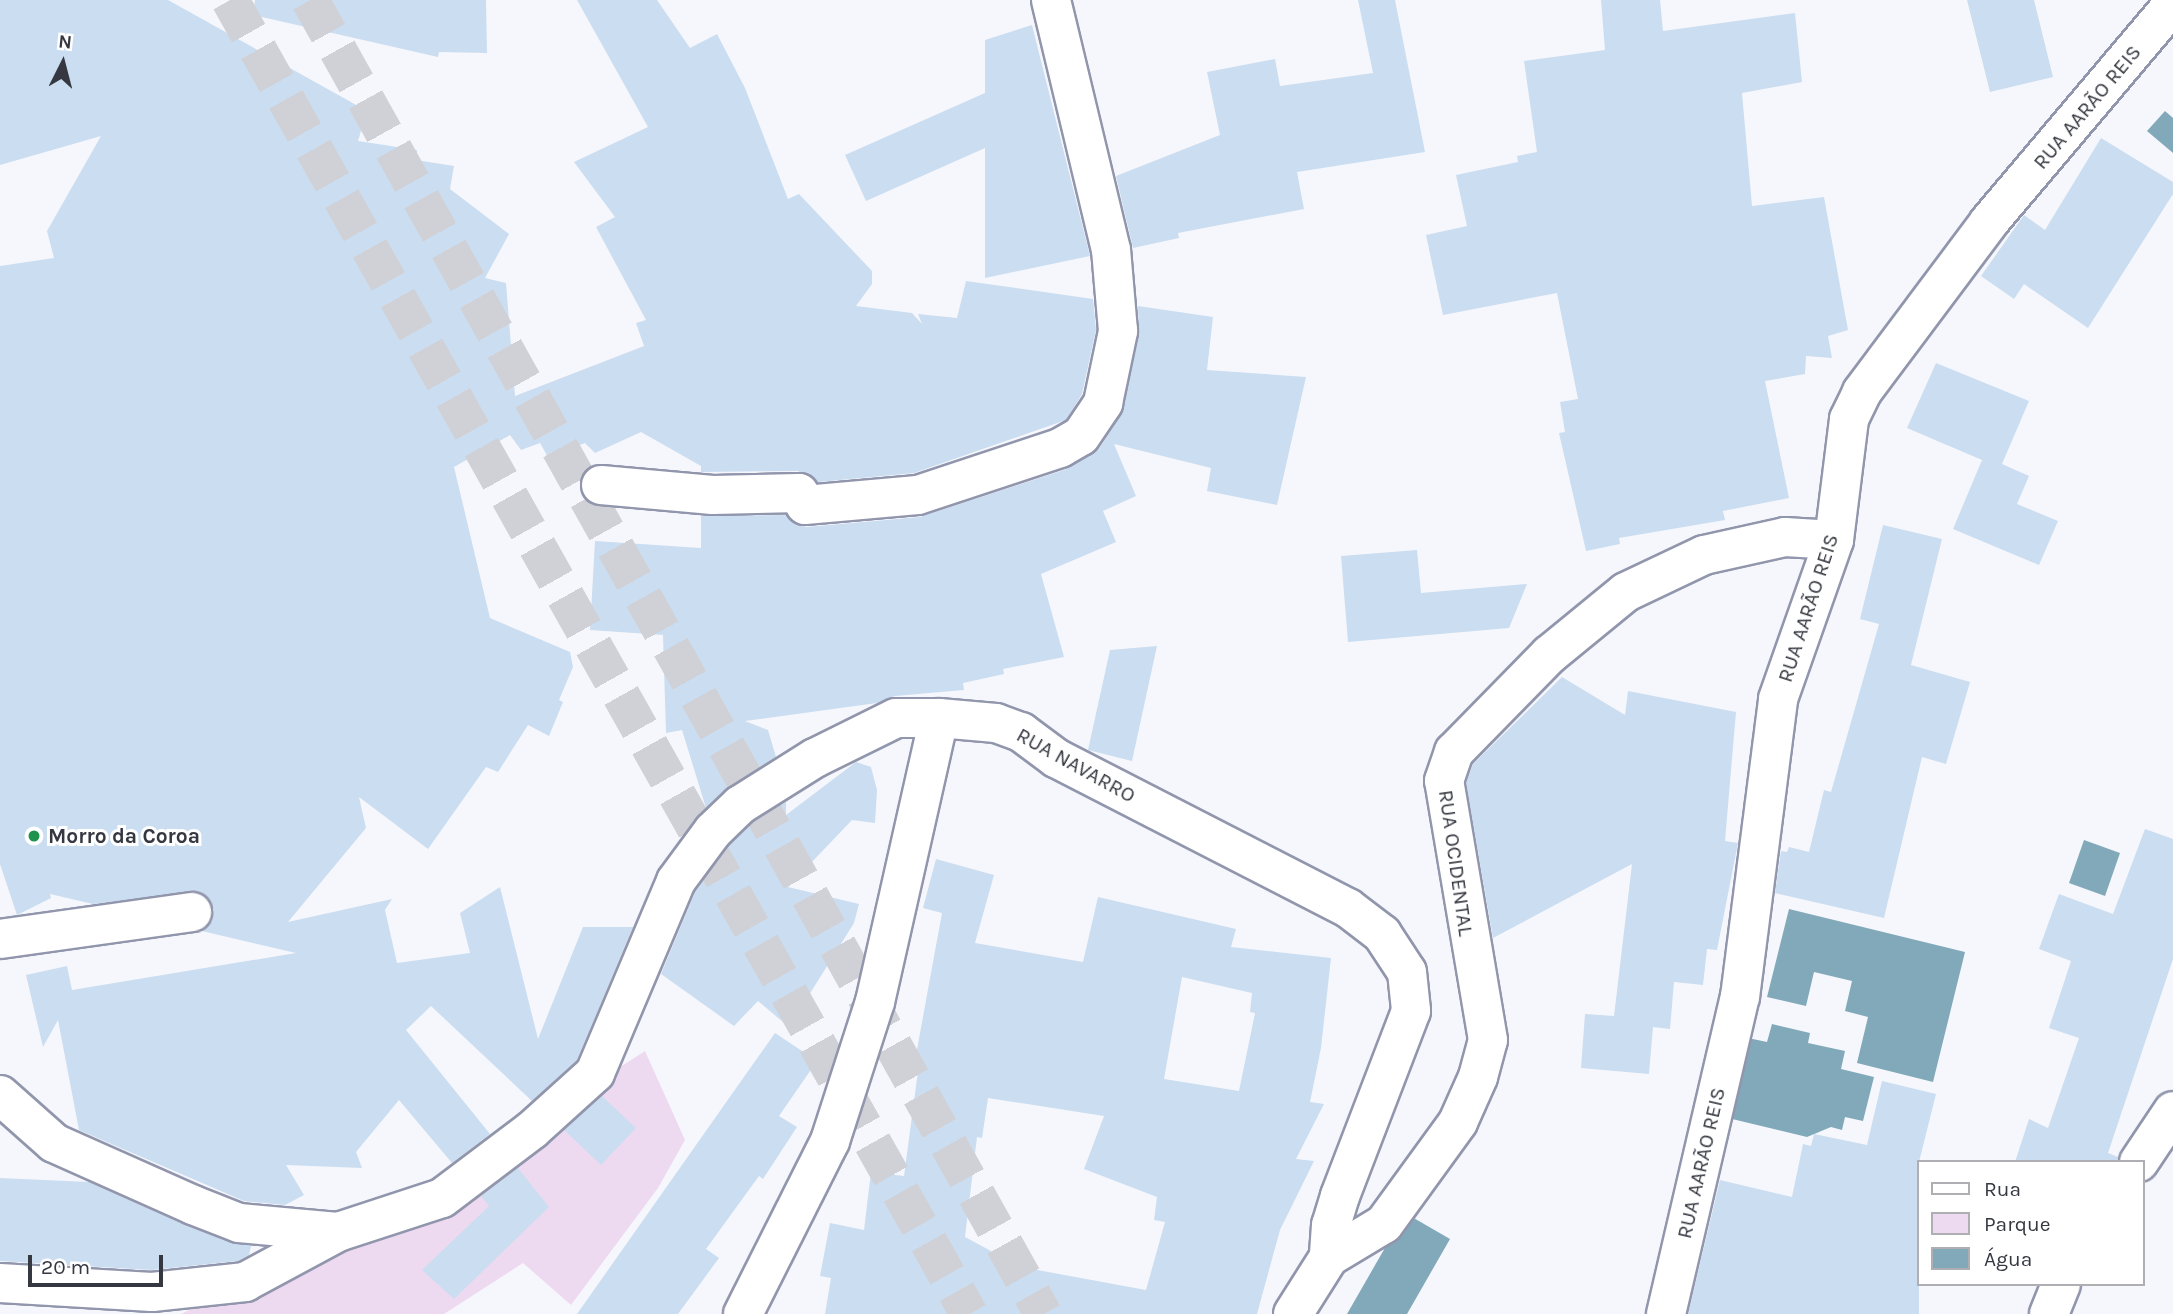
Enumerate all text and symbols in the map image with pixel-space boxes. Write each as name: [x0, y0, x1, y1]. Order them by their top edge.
north arrow: [28, 28, 98, 98]
text: N: [57, 30, 73, 54]
street label: RUA AARÃO REIS: [2028, 40, 2146, 174]
street label: RUA AARÃO REIS: [1772, 531, 1844, 685]
street label: RUA NAVARRO: [1012, 722, 1140, 808]
street label: RUA OCIDENTAL: [1433, 788, 1479, 938]
place label: Morro da Coroa: [48, 823, 200, 849]
marker: Morro da Coroa: [26, 828, 42, 844]
street label: RUA AARÃO REIS: [1671, 1085, 1731, 1241]
legend: [1918, 1160, 2145, 1286]
text: Rua: [1984, 1177, 2021, 1201]
text: Parque: [1984, 1212, 2051, 1236]
scale bar: [32, 1240, 166, 1284]
text: Água: [1984, 1247, 2032, 1271]
text: 20 m: [41, 1255, 90, 1279]

